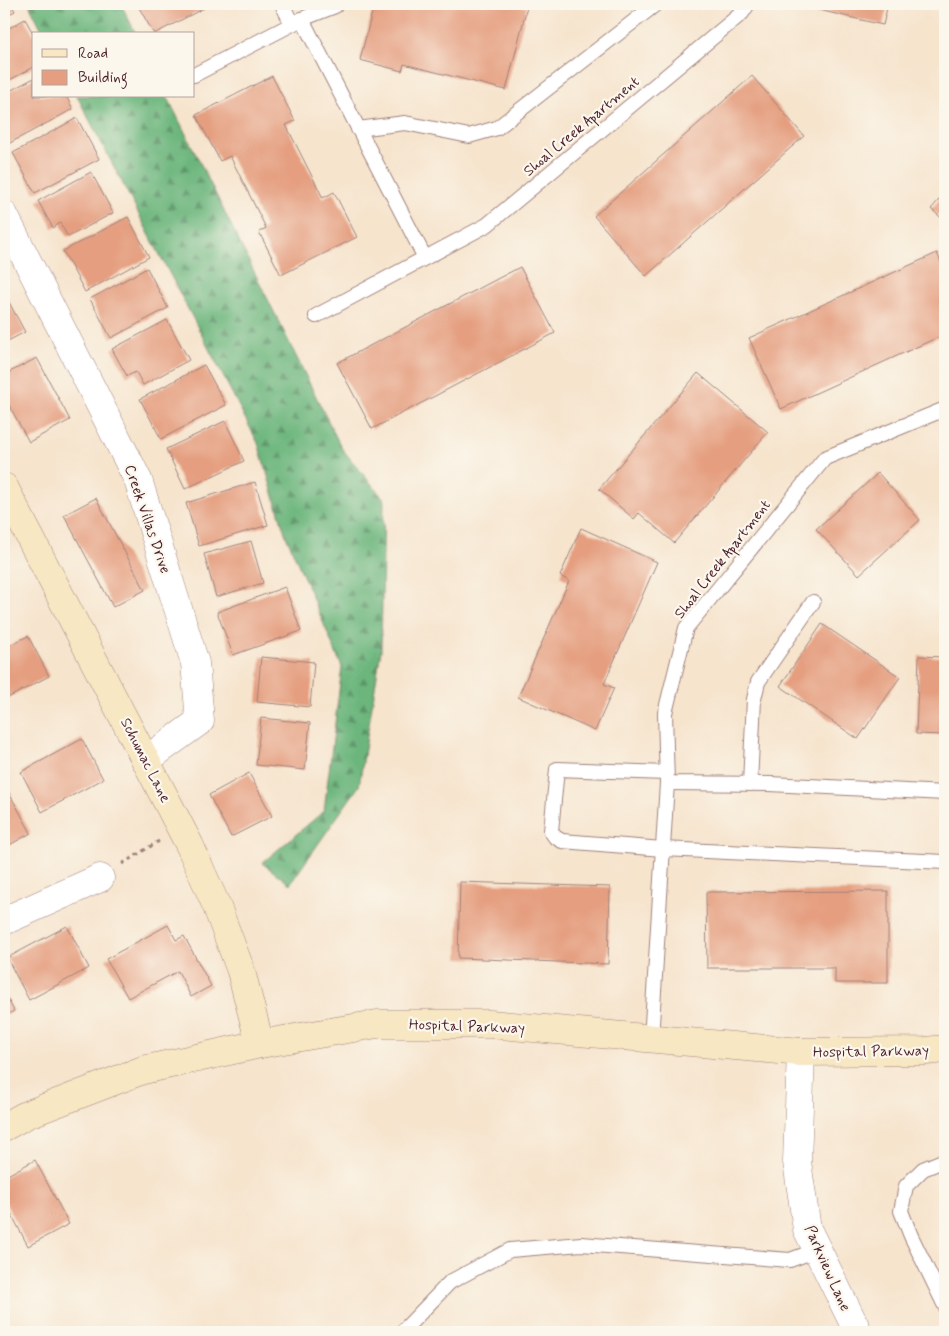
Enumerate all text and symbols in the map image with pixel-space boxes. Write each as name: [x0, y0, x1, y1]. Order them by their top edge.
legend: [32, 32, 195, 98]
text: Road: [78, 44, 108, 64]
text: Building: [78, 68, 128, 89]
street label: Shoal Creek Apartment: [519, 72, 645, 182]
street label: Creek Villas Drive: [119, 462, 175, 577]
street label: Shoal Creek Apartment: [670, 496, 777, 624]
street label: Schumac Lane: [115, 715, 175, 806]
street label: Hospital Parkway: [409, 1015, 525, 1039]
street label: Hospital Parkway: [813, 1041, 929, 1063]
street label: Parkview Lane: [799, 1222, 855, 1315]

